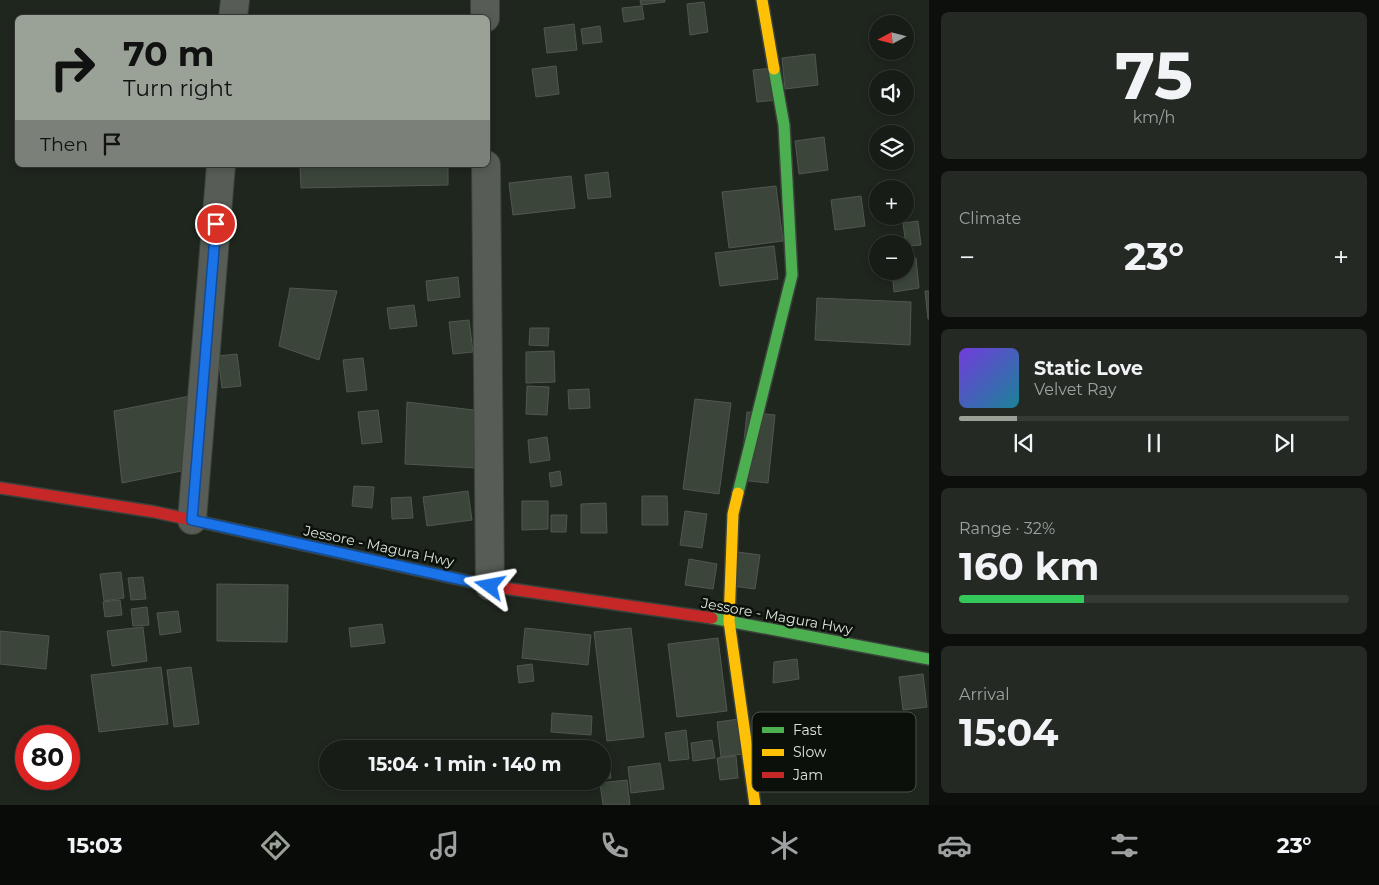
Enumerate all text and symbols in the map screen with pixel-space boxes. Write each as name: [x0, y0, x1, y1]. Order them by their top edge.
north arrow: [869, 15, 914, 60]
map controls: [869, 15, 914, 280]
text: 70 m: [123, 32, 214, 75]
icon: right: [40, 35, 105, 100]
text: 75: [1115, 36, 1193, 115]
button: sound: [869, 70, 914, 115]
text: Turn right: [123, 75, 233, 102]
text: km/h: [1133, 108, 1175, 127]
button: layers: [869, 125, 914, 170]
icon: arrive: [98, 130, 126, 158]
text: Then: [40, 133, 88, 156]
button: +: [869, 180, 914, 225]
pin: [195, 203, 237, 245]
text: Climate: [959, 209, 1021, 228]
icon: arrive: [202, 210, 230, 238]
text: 23°: [1124, 233, 1184, 280]
button: −: [869, 235, 914, 280]
text: −: [959, 240, 975, 274]
text: +: [1333, 240, 1349, 274]
text: Static Love: [1034, 357, 1143, 380]
text: Velvet Ray: [1034, 380, 1116, 399]
icon: previous: [1010, 429, 1038, 457]
icon: pause: [1140, 429, 1168, 457]
icon: next: [1270, 429, 1298, 457]
text: Range · 32%: [959, 519, 1055, 538]
street label: Jessore - Magura Hwy: [301, 521, 456, 571]
text: 160 km: [959, 543, 1099, 590]
position arrow: [463, 559, 515, 611]
street label: Jessore - Magura Hwy: [699, 594, 854, 638]
text: Arrival: [959, 685, 1009, 704]
text: 15:04: [959, 709, 1058, 756]
legend: [752, 712, 916, 792]
text: Fast: [793, 721, 823, 739]
speed limit sign: 80: [15, 725, 80, 790]
text: Slow: [793, 743, 827, 761]
text: 15:04 · 1 min · 140 m: [368, 753, 562, 776]
text: Jam: [792, 766, 823, 784]
icon: directions: [258, 828, 293, 863]
icon: music: [427, 828, 462, 863]
icon: phone: [597, 828, 632, 863]
icon: climate: [767, 828, 802, 863]
icon: car: [937, 828, 972, 863]
icon: filters: [1107, 828, 1142, 863]
text: 15:03: [67, 832, 123, 859]
text: 23°: [1277, 832, 1312, 859]

